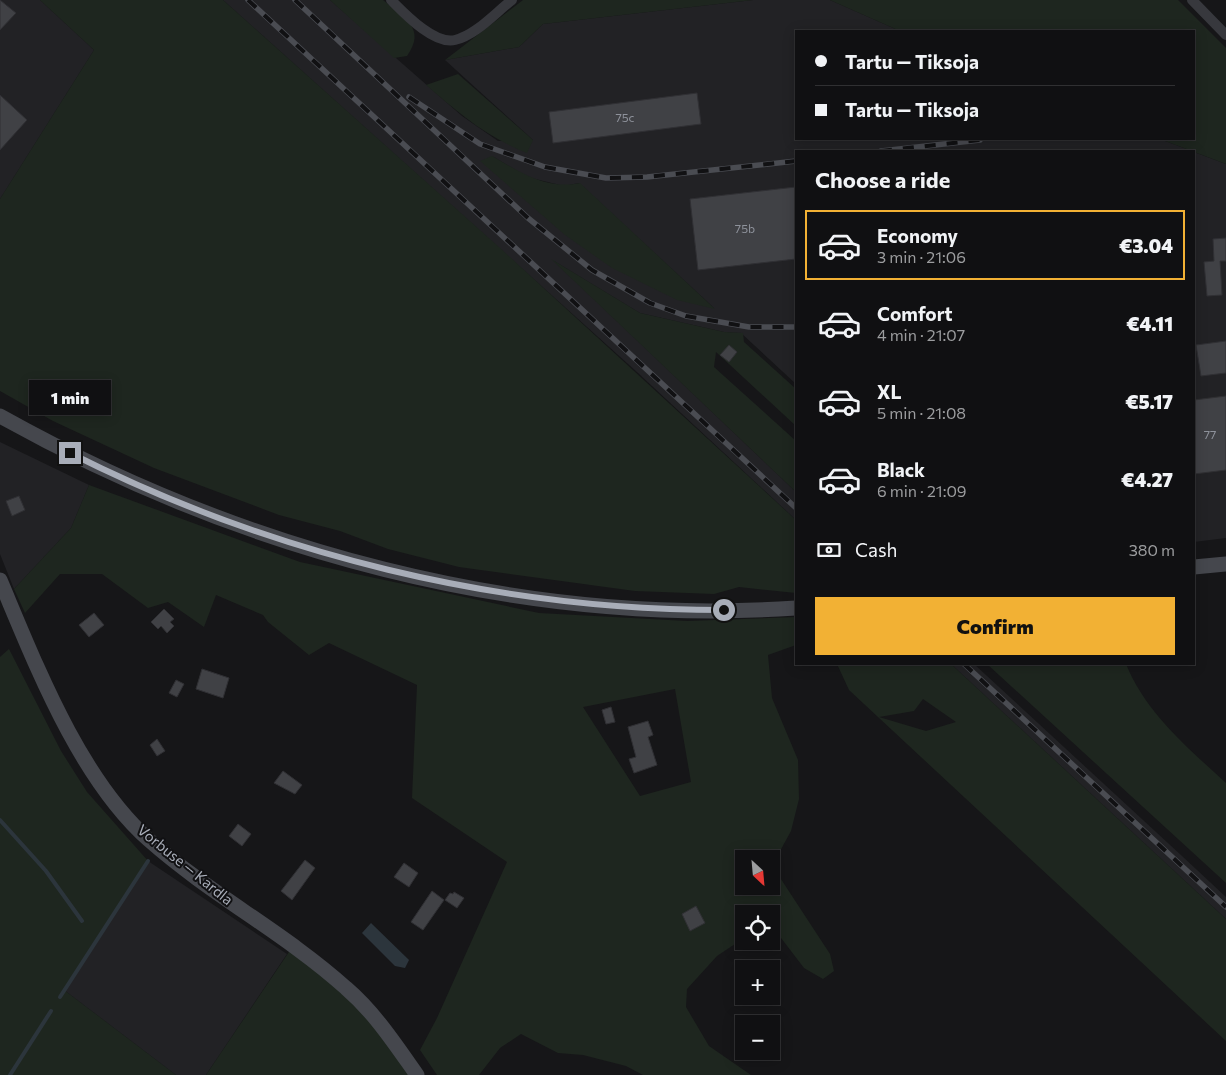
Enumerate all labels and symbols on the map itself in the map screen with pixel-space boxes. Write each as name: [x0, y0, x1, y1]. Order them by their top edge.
house number: 75c: [615, 110, 635, 124]
house number: 75b: [735, 221, 755, 235]
callout: 1 min: [29, 380, 111, 416]
house number: 77: [1204, 427, 1216, 441]
route end: [59, 442, 81, 464]
route start: [713, 599, 735, 621]
street label: Vorbuse — Kardla: [134, 820, 237, 908]
north arrow: [735, 850, 780, 895]

